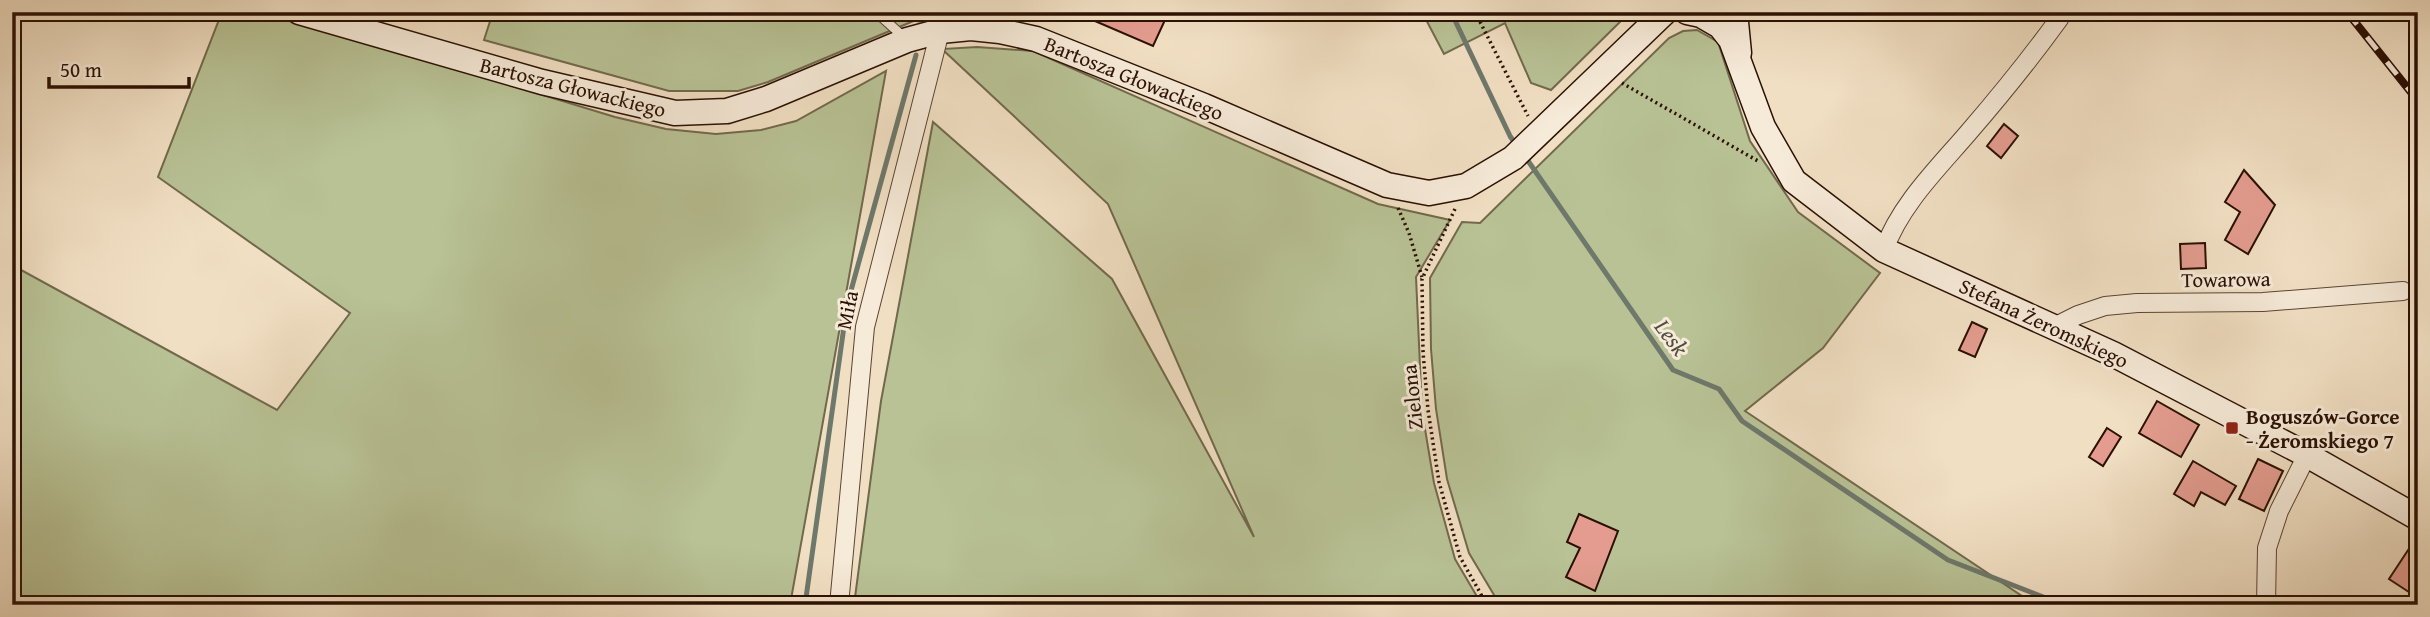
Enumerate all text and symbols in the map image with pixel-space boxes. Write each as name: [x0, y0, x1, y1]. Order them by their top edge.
street label: Bartosza Głowackiego: [1040, 28, 1228, 128]
scale bar: [49, 46, 189, 90]
street label: Bartosza Głowackiego: [477, 49, 669, 125]
text: 50 m: [60, 54, 102, 85]
street label: Towarowa: [2181, 263, 2271, 295]
street label: Stefana Żeromskiego: [1954, 270, 2134, 376]
street label: Miła: [828, 288, 866, 332]
water label: Lesk: [1647, 311, 1697, 363]
street label: Zielona: [1393, 363, 1431, 431]
place label: Boguszów-Gorce - Żeromskiego 7: [2246, 401, 2399, 456]
marker: Boguszów-Gorce - Żeromskiego 7: [2224, 420, 2240, 436]

